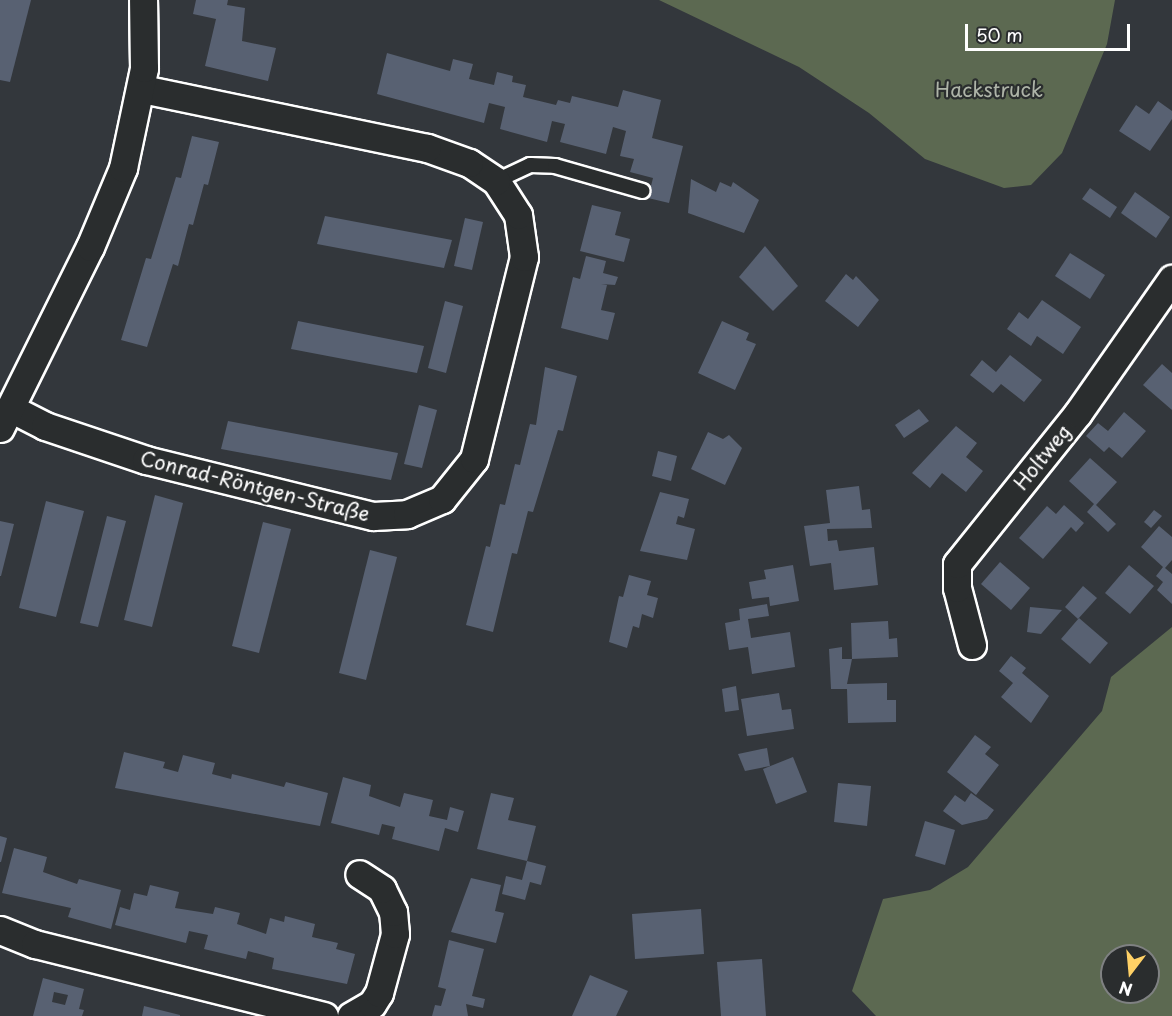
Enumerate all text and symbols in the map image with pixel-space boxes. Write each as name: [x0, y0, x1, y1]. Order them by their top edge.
scale bar: [968, 12, 1133, 50]
text: 50 m: [976, 21, 1023, 48]
park label: Hackstruck: [935, 77, 1043, 101]
street label: Holtweg: [1008, 419, 1076, 495]
street label: Conrad-Röntgen-Straße: [138, 446, 372, 526]
north arrow: [1100, 944, 1160, 1004]
text: N: [1116, 976, 1135, 1003]

